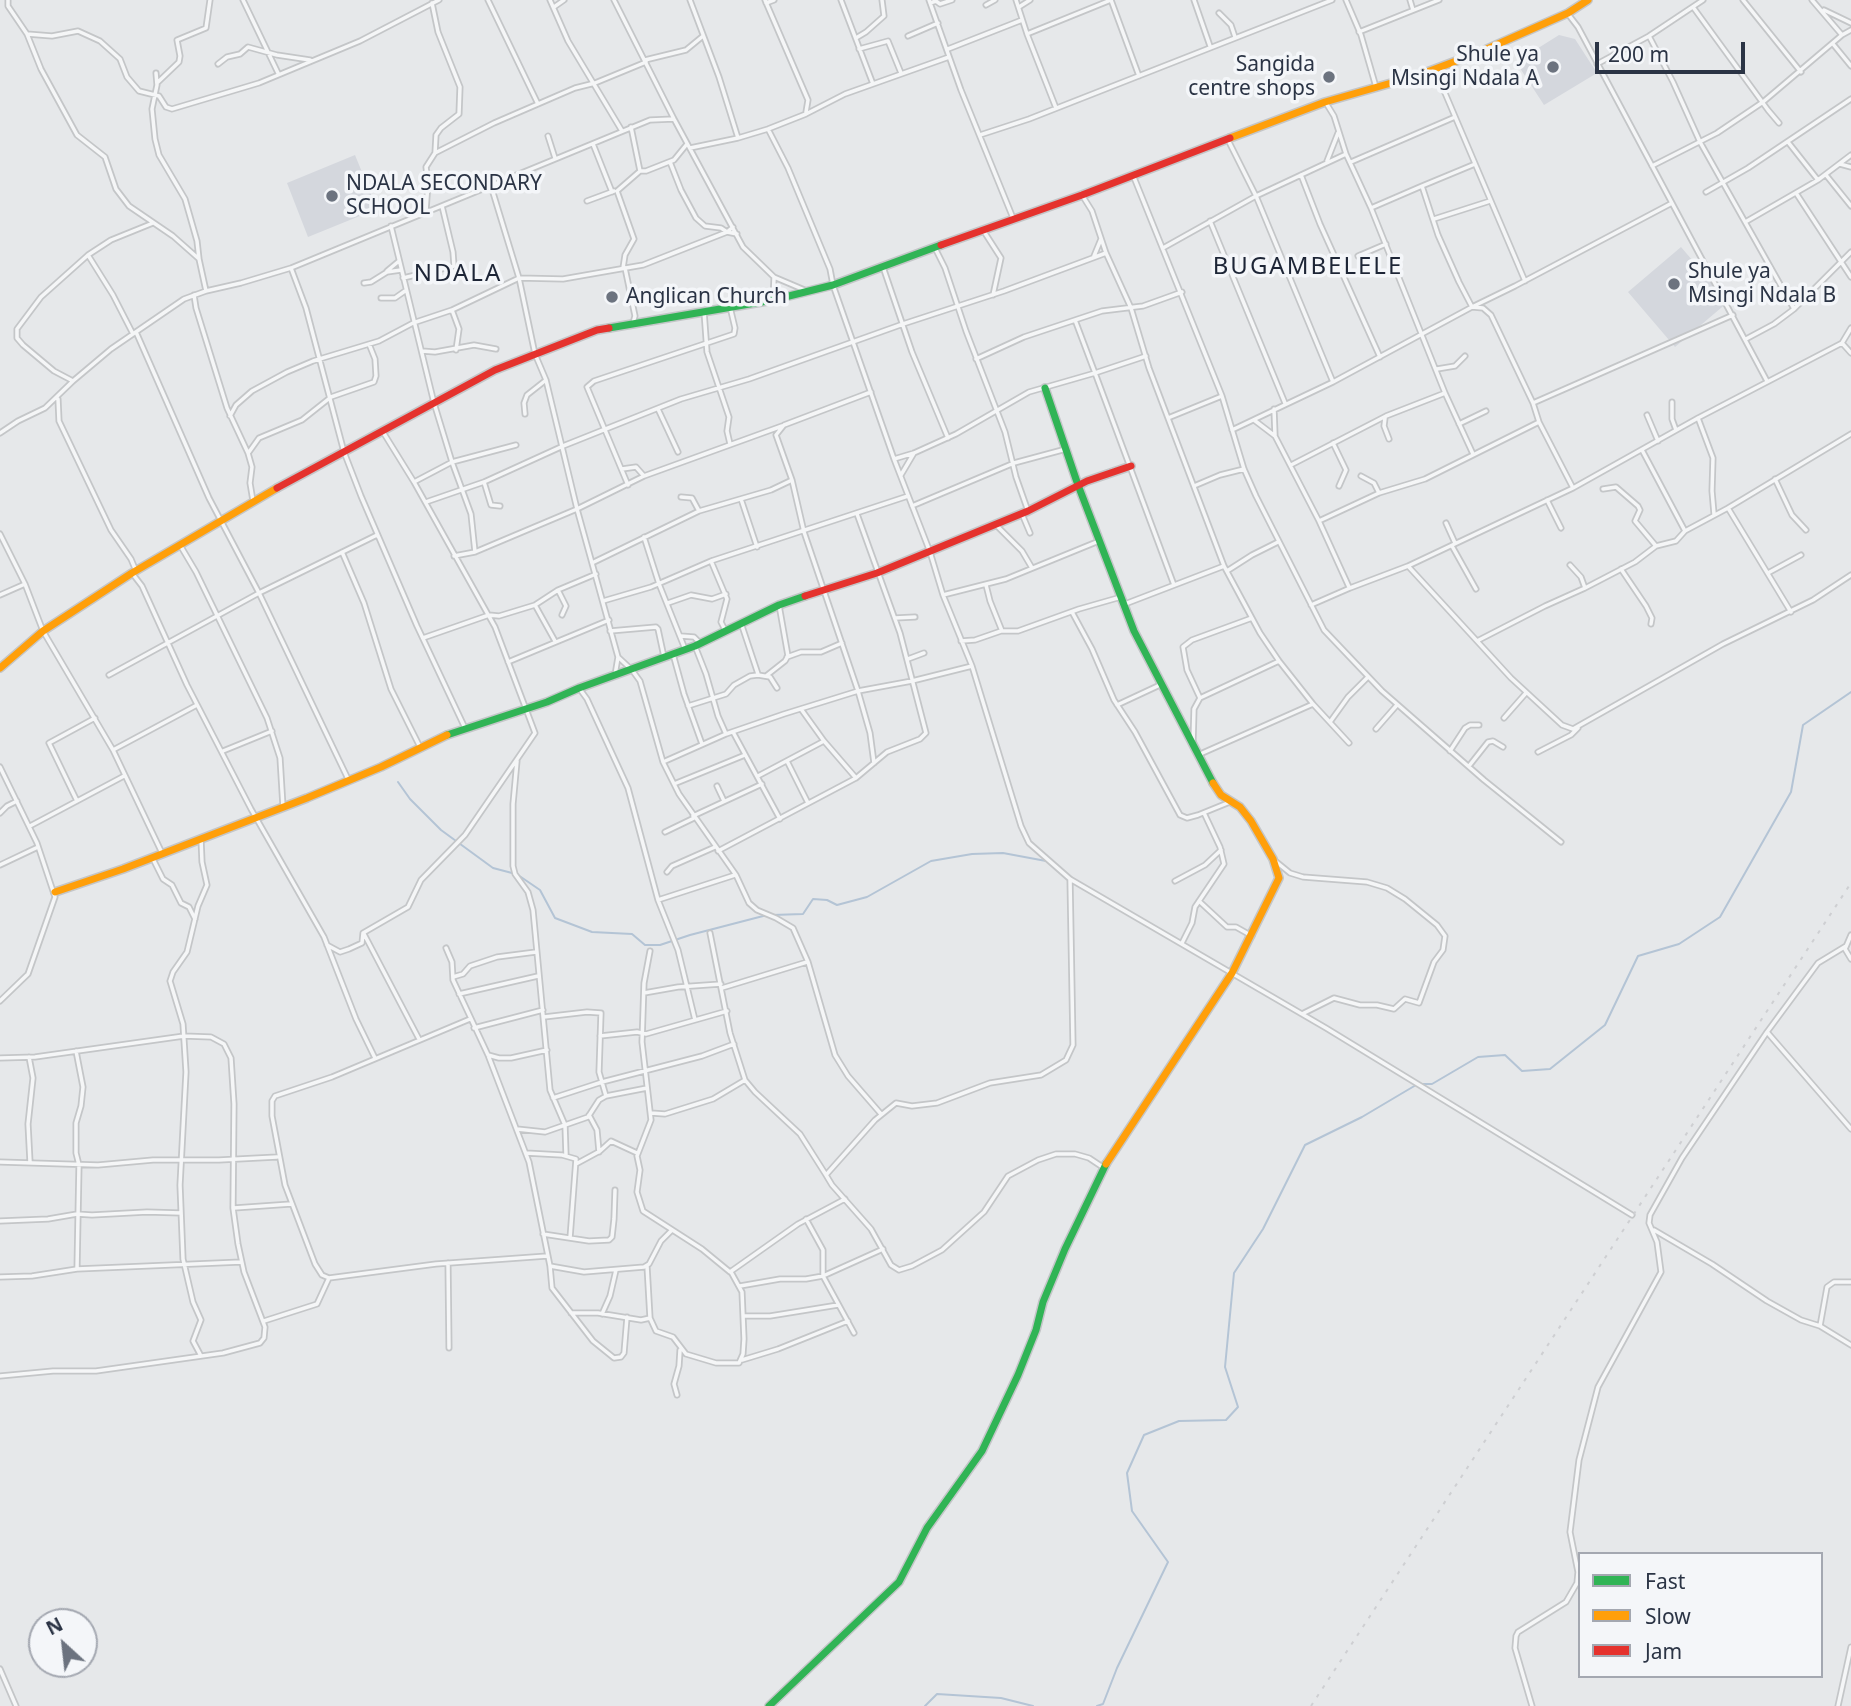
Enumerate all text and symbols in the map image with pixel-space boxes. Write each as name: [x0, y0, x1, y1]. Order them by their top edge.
scale bar: [1599, 28, 1750, 72]
text: 200 m: [1608, 40, 1669, 68]
place label: Shule ya Msingi Ndala A: [1391, 42, 1539, 92]
place label: Sangida centre shops: [1188, 52, 1315, 102]
marker: Shule ya Msingi Ndala A: [1545, 59, 1561, 75]
marker: Sangida centre shops: [1321, 69, 1337, 85]
place label: NDALA SECONDARY SCHOOL: [346, 171, 542, 221]
marker: NDALA SECONDARY SCHOOL: [324, 188, 340, 204]
district label: BUGAMBELELE: [1214, 253, 1402, 281]
place label: Shule ya Msingi Ndala B: [1688, 259, 1836, 309]
district label: NDALA: [414, 260, 502, 288]
marker: Shule ya Msingi Ndala B: [1666, 276, 1682, 292]
place label: Anglican Church: [626, 284, 787, 310]
marker: Anglican Church: [604, 289, 620, 305]
legend: [1578, 1552, 1823, 1678]
text: Fast: [1645, 1567, 1685, 1595]
text: Slow: [1645, 1602, 1691, 1630]
north arrow: [28, 1608, 98, 1678]
text: N: [42, 1611, 67, 1641]
text: Jam: [1645, 1637, 1682, 1665]

